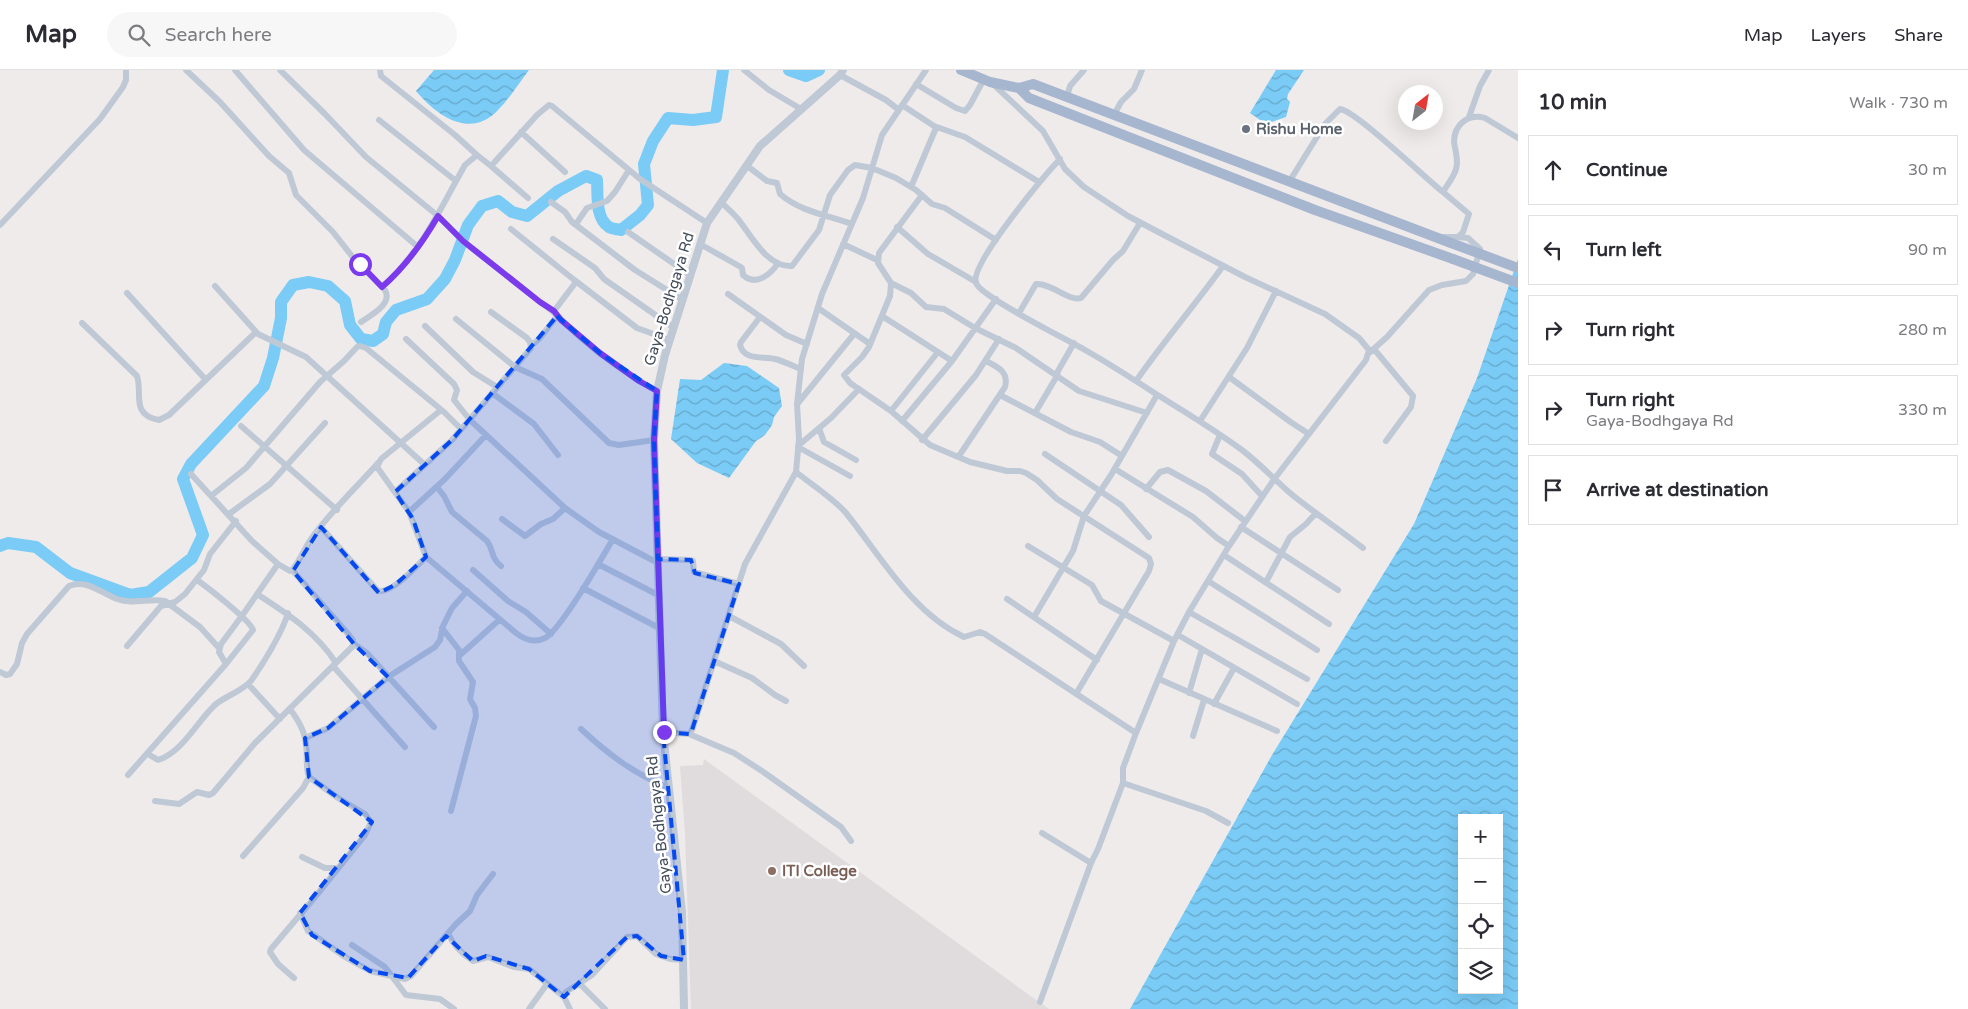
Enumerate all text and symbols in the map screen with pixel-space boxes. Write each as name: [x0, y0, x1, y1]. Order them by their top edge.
search box: [107, 12, 457, 57]
text: Map: [25, 20, 77, 49]
icon: search: [125, 21, 153, 49]
text: Search here: [165, 24, 272, 46]
text: Map: [1744, 24, 1783, 46]
text: Layers: [1811, 24, 1866, 46]
text: Share: [1894, 24, 1943, 46]
north arrow: [1398, 85, 1443, 130]
text: 10 min: [1538, 90, 1607, 115]
text: Walk · 730 m: [1849, 93, 1948, 113]
place label: Rishu Home: [1256, 120, 1343, 138]
marker: Rishu Home: [1240, 123, 1252, 135]
icon: ahead: [1539, 156, 1567, 184]
text: Continue: [1586, 159, 1668, 181]
text: 30 m: [1908, 160, 1947, 180]
street label: Gaya-Bodhgaya Rd: [640, 230, 698, 368]
icon: left: [1539, 236, 1567, 264]
text: Turn left: [1586, 239, 1662, 261]
text: 90 m: [1908, 240, 1947, 260]
route start: [349, 253, 372, 276]
icon: right: [1539, 316, 1567, 344]
text: Turn right: [1586, 319, 1674, 341]
text: 280 m: [1898, 320, 1947, 340]
text: Turn right: [1586, 389, 1674, 411]
icon: right: [1539, 396, 1567, 424]
text: 330 m: [1898, 400, 1947, 420]
text: Gaya-Bodhgaya Rd: [1586, 411, 1734, 431]
icon: arrive: [1539, 476, 1567, 504]
text: Arrive at destination: [1586, 479, 1769, 501]
route end: [653, 721, 676, 744]
street label: Gaya-Bodhgaya Rd: [643, 755, 675, 895]
map controls: [1458, 814, 1503, 994]
button: +: [1458, 814, 1503, 859]
button: −: [1458, 859, 1503, 904]
place label: ITI College: [782, 862, 857, 881]
marker: ITI College: [766, 865, 778, 877]
button: locate: [1458, 904, 1503, 949]
button: layers: [1458, 949, 1503, 994]

